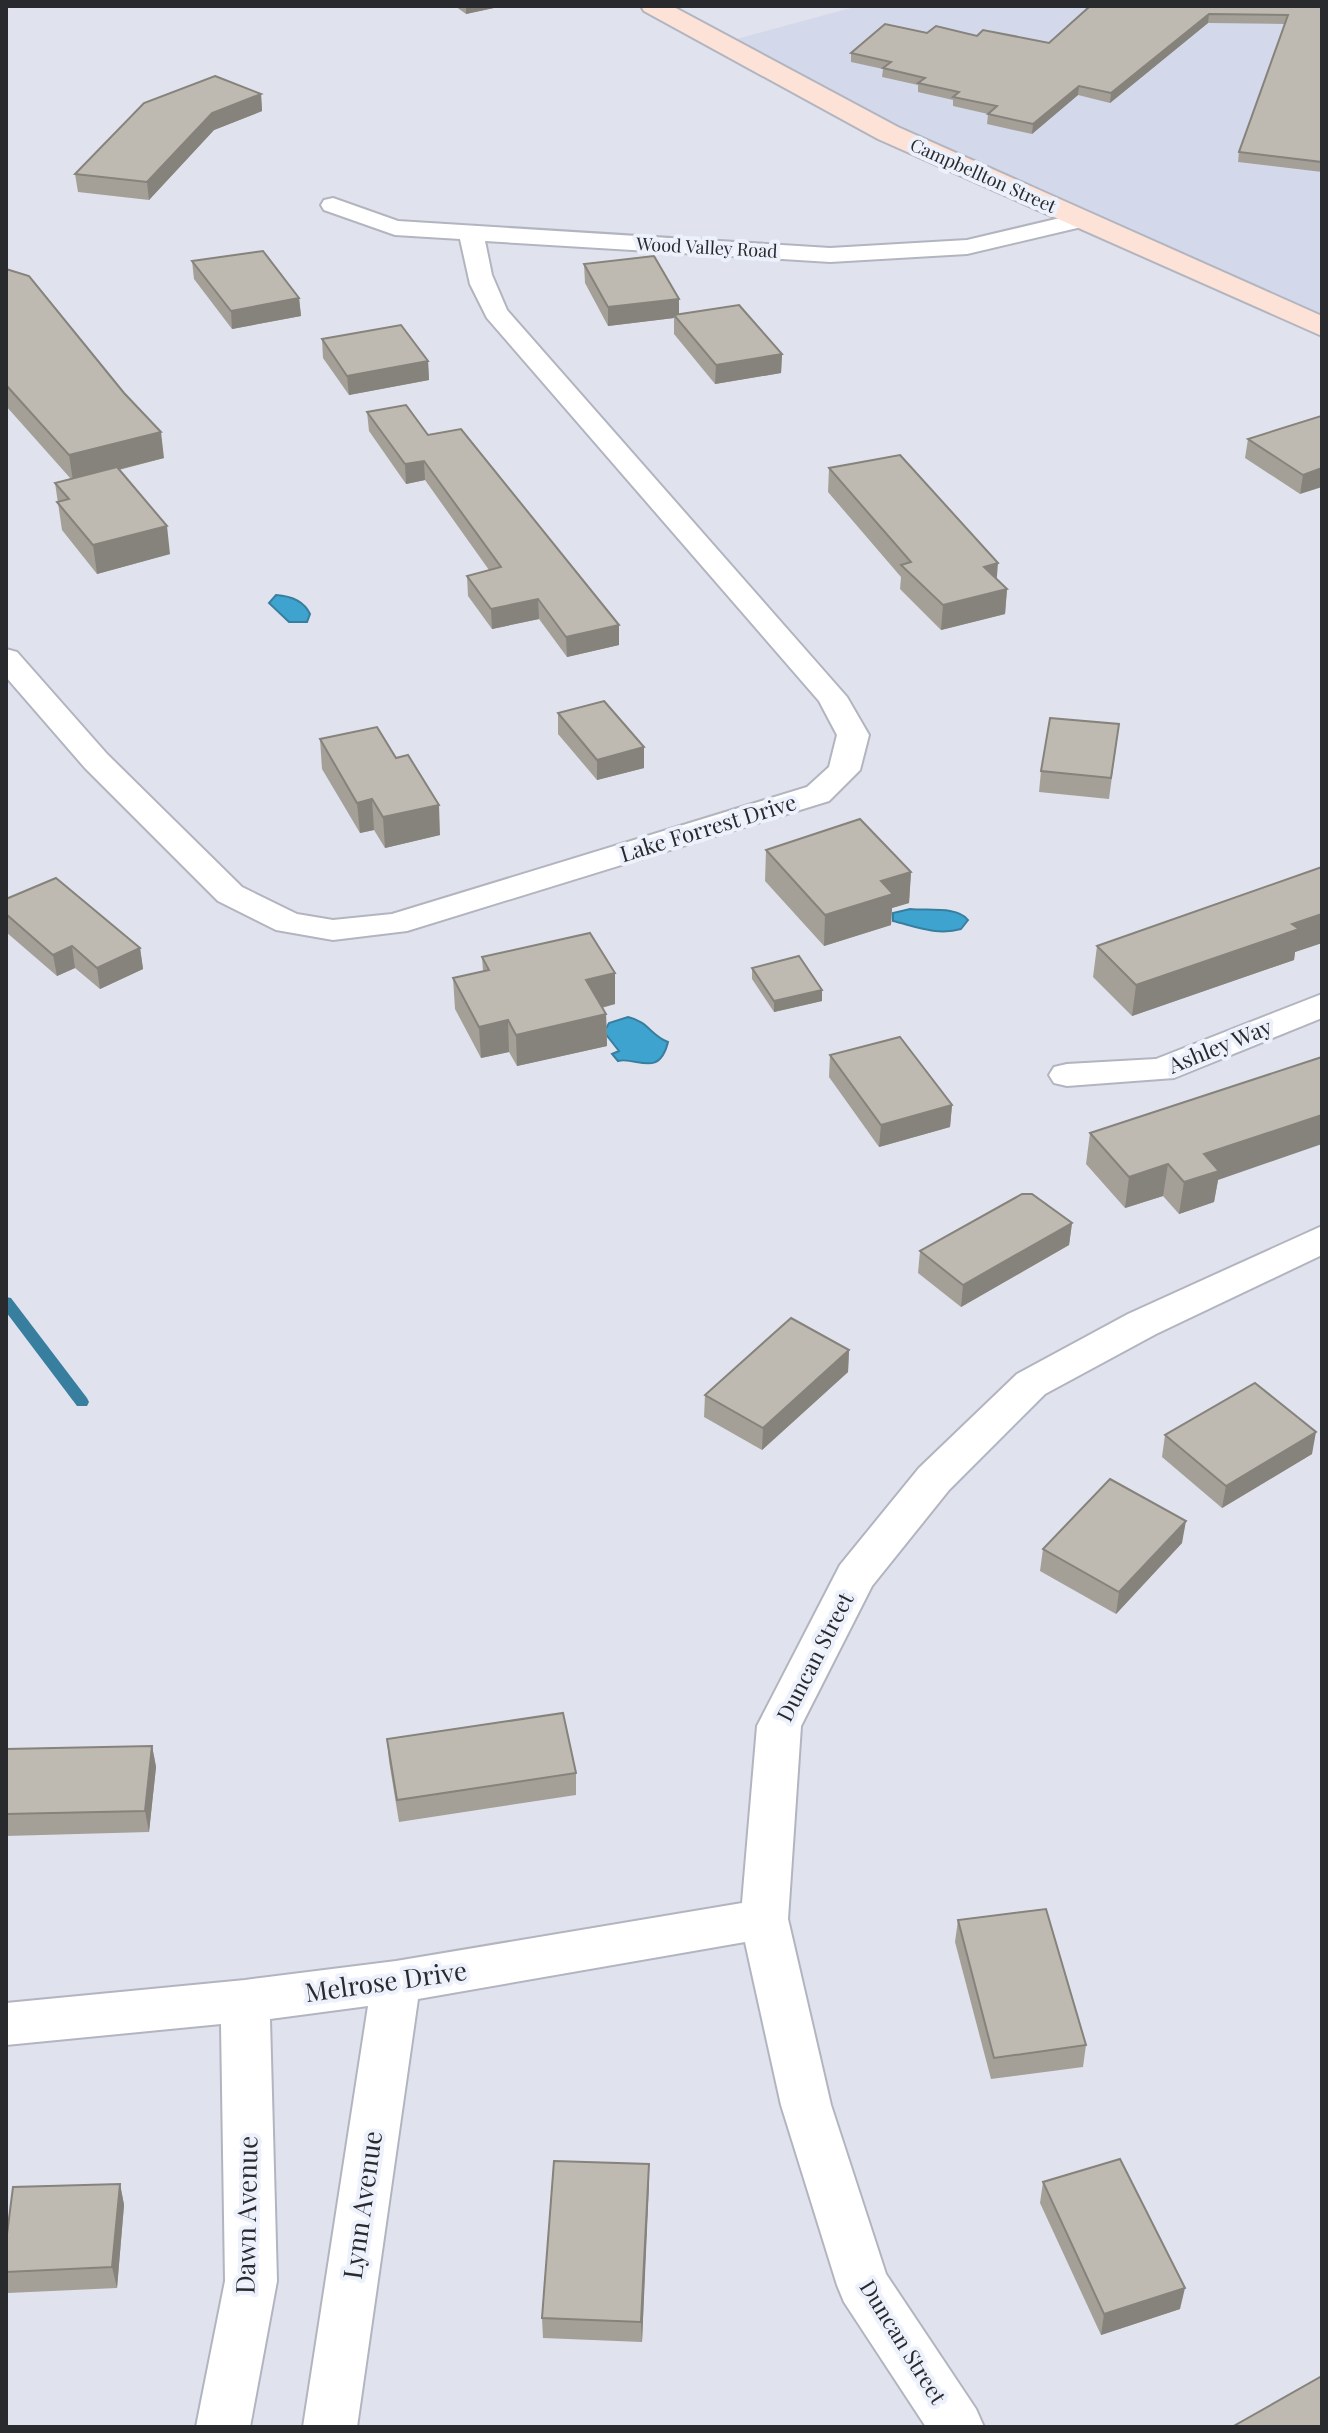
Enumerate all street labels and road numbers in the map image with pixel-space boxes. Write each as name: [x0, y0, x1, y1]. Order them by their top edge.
street label: Campbellton Street: [907, 132, 1061, 218]
street label: Wood Valley Road: [635, 231, 779, 263]
street label: Lake Forrest Drive: [616, 786, 800, 868]
street label: Ashley Way: [1162, 1011, 1276, 1080]
street label: Duncan Street: [769, 1586, 860, 1726]
street label: Melrose Drive: [303, 1952, 469, 2009]
street label: Lynn Avenue: [334, 2128, 389, 2281]
street label: Dawn Avenue: [227, 2135, 264, 2294]
street label: Duncan Street: [854, 2274, 955, 2410]

